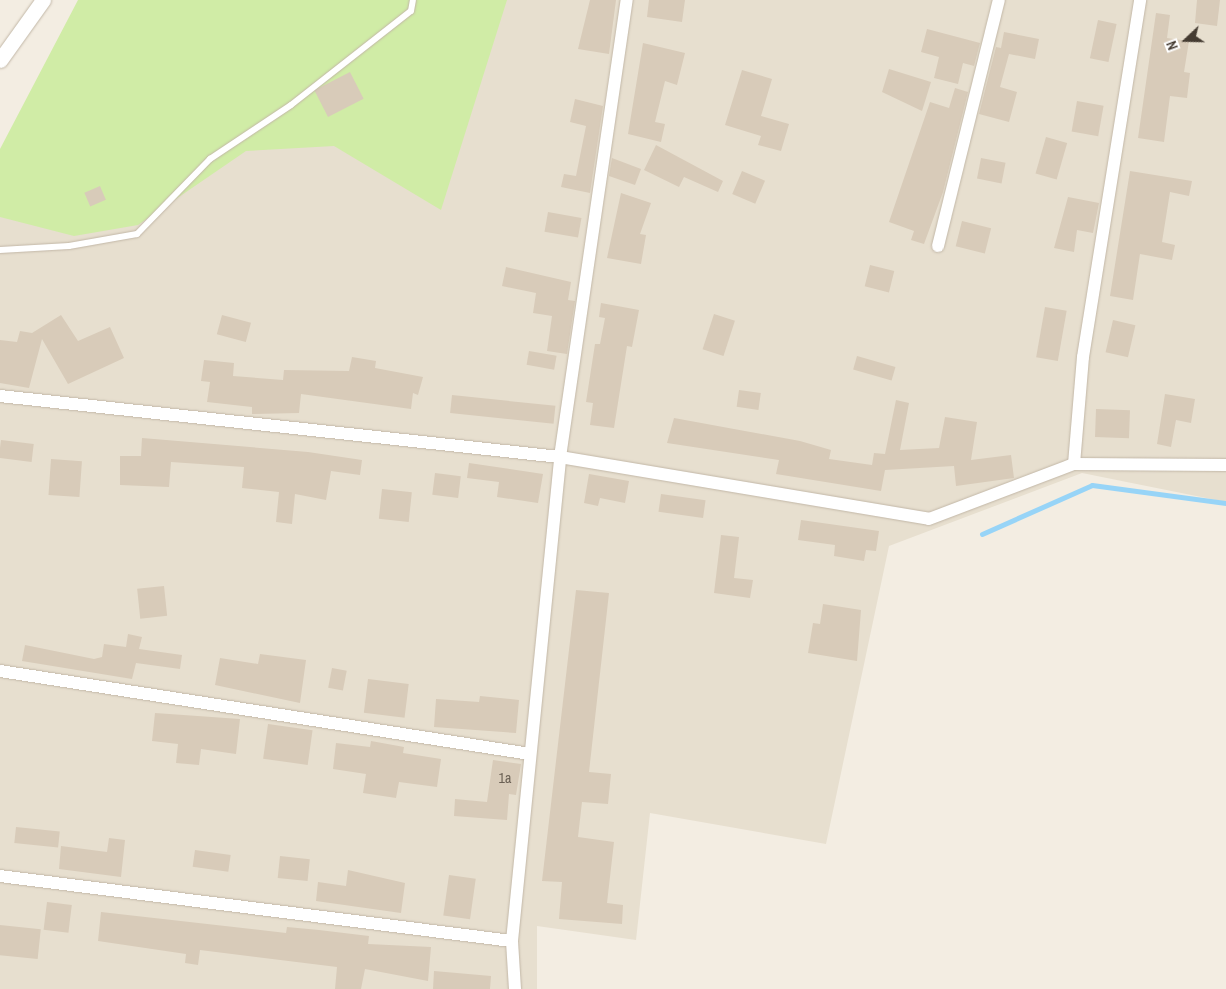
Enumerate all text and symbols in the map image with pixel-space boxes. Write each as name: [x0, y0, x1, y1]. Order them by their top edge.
north arrow: [1161, 15, 1211, 65]
text: N: [1162, 38, 1182, 52]
house number: 1a: [499, 770, 511, 786]

